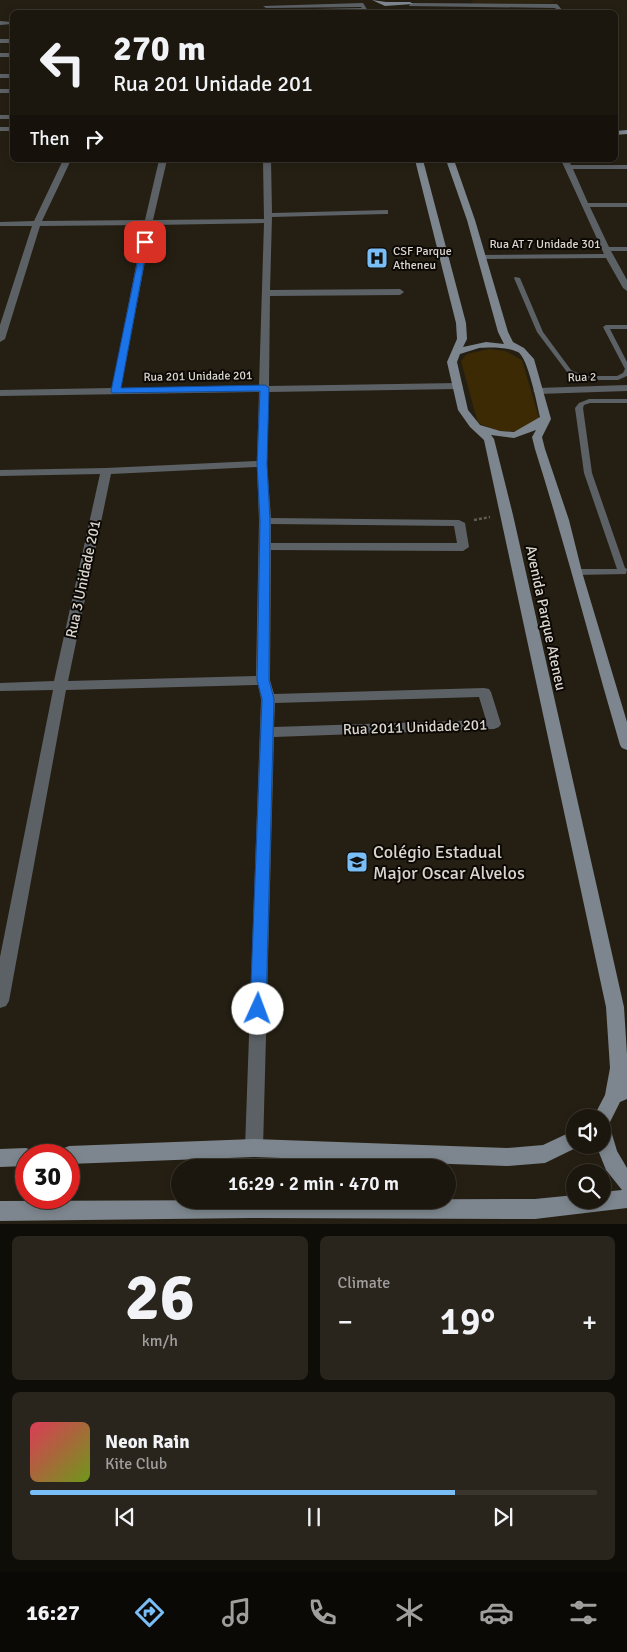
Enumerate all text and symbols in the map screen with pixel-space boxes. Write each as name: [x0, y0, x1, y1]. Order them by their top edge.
text: 270 m: [113, 27, 206, 70]
icon: left: [30, 30, 95, 95]
text: Rua 201 Unidade 201: [113, 70, 313, 97]
icon: right: [80, 125, 108, 153]
text: Then: [30, 127, 70, 151]
pin: [124, 221, 166, 263]
icon: arrive: [131, 228, 159, 256]
street label: Rua AT 7 Unidade 301: [489, 237, 601, 252]
place label: CSF Parque Atheneu: [393, 244, 452, 273]
hospital icon: CSF Parque Atheneu: [365, 246, 389, 270]
street label: Rua 201 Unidade 201: [143, 368, 253, 385]
street label: Rua 2: [567, 370, 597, 385]
street label: Rua 3 Unidade 201: [62, 518, 104, 640]
street label: Avenida Parque Ateneu: [522, 544, 570, 692]
street label: Rua 2011 Unidade 201: [343, 715, 487, 739]
place label: Colégio Estadual Major Oscar Alvelos: [373, 841, 525, 884]
school or university icon: Colégio Estadual Major Oscar Alvelos: [345, 850, 369, 874]
position arrow: [231, 982, 283, 1034]
map controls: [566, 1109, 611, 1209]
button: sound: [566, 1109, 611, 1154]
speed limit sign: 30: [15, 1144, 80, 1209]
button: search: [566, 1164, 611, 1209]
text: 16:29 · 2 min · 470 m: [228, 1172, 399, 1196]
text: 26: [125, 1258, 195, 1338]
text: Climate: [338, 1273, 390, 1293]
text: 19°: [439, 1298, 495, 1345]
text: −: [338, 1305, 353, 1339]
text: +: [582, 1305, 597, 1339]
text: km/h: [142, 1331, 178, 1351]
text: Neon Rain: [105, 1430, 190, 1454]
text: Kite Club: [105, 1454, 167, 1474]
icon: previous: [111, 1503, 139, 1531]
icon: pause: [300, 1503, 328, 1531]
icon: next: [489, 1503, 517, 1531]
icon: directions: [132, 1595, 167, 1630]
icon: music: [219, 1595, 254, 1630]
icon: phone: [305, 1595, 340, 1630]
icon: climate: [392, 1595, 427, 1630]
icon: car: [479, 1595, 514, 1630]
icon: filters: [566, 1595, 601, 1630]
text: 16:27: [26, 1599, 80, 1626]

